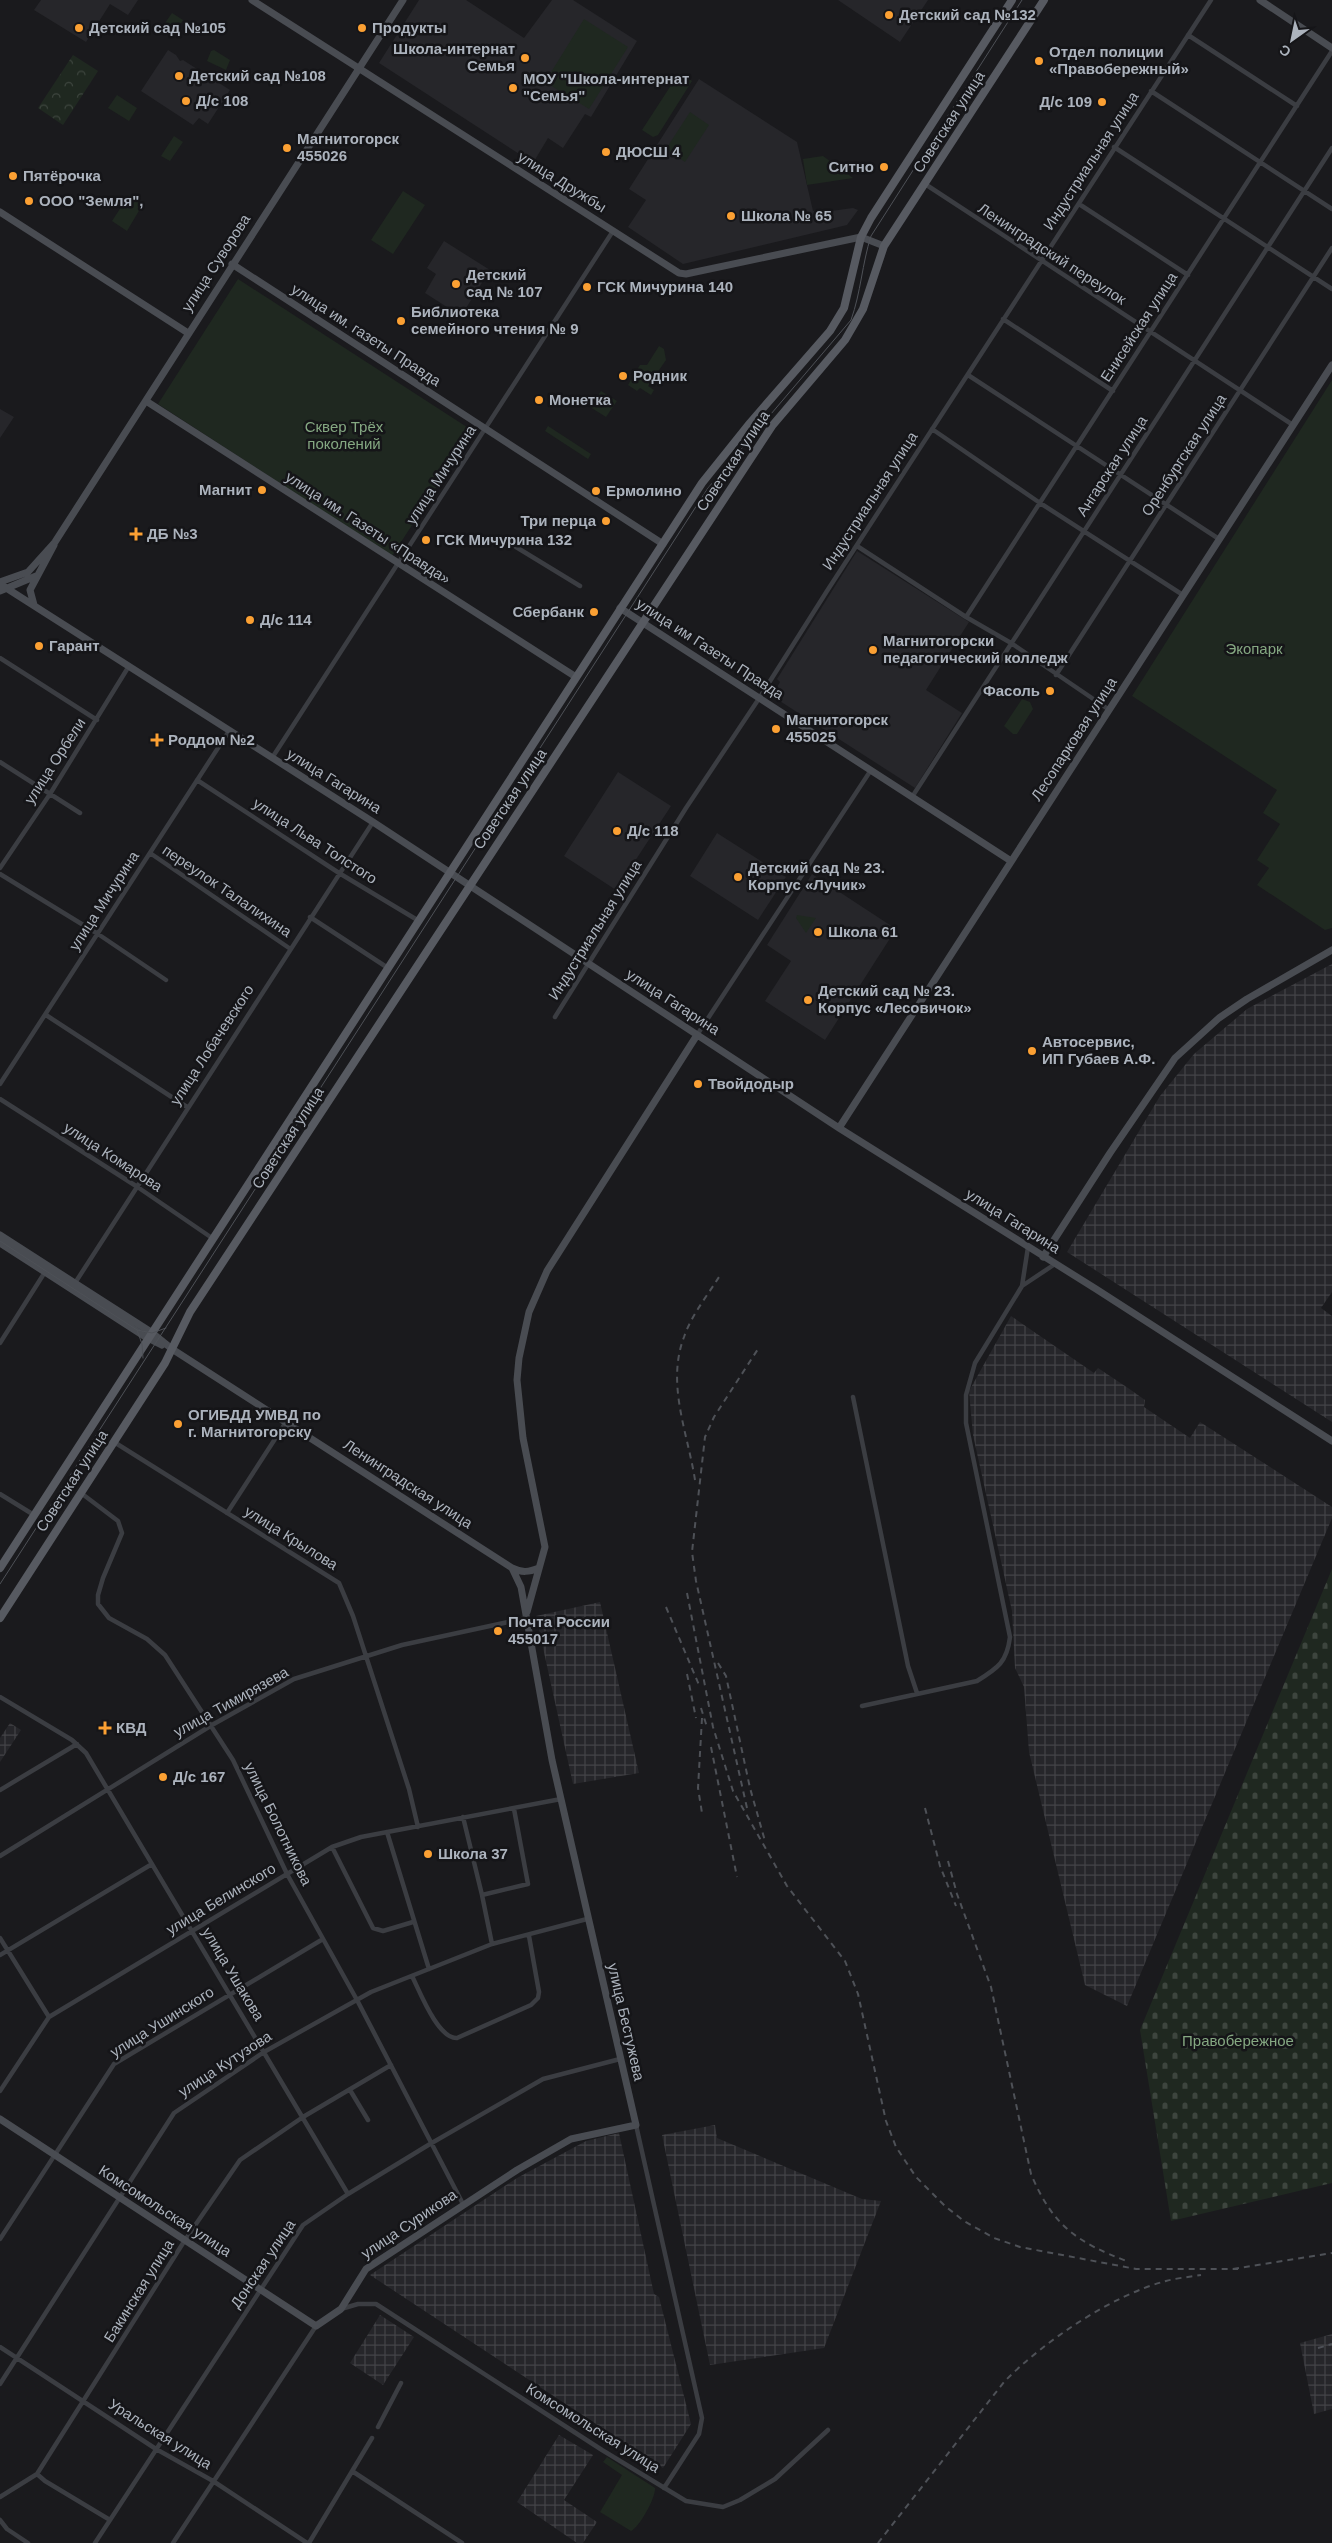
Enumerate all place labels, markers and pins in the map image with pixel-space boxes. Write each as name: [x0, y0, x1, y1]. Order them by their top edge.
place label: Детский сад №132: [899, 6, 1036, 23]
marker: Детский сад №132: [883, 9, 895, 21]
place label: Детский сад №105: [89, 19, 226, 36]
place label: Продукты: [372, 19, 447, 36]
marker: Детский сад №105: [73, 22, 85, 34]
marker: Продукты: [356, 22, 368, 34]
place label: Школа-интернат Семья: [393, 40, 515, 74]
place label: Отдел полиции «Правобережный»: [1049, 43, 1189, 77]
marker: Школа-интернат Семья: [519, 52, 531, 64]
marker: Отдел полиции «Правобережный»: [1033, 55, 1045, 67]
place label: Детский сад №108: [189, 67, 326, 84]
marker: Детский сад №108: [173, 70, 185, 82]
place label: МОУ "Школа-интернат "Семья": [523, 70, 689, 104]
marker: МОУ "Школа-интернат "Семья": [507, 82, 519, 94]
place label: Д/с 108: [196, 92, 248, 109]
place label: Д/с 109: [1040, 93, 1092, 110]
marker: Д/с 108: [180, 95, 192, 107]
marker: Д/с 109: [1096, 96, 1108, 108]
place label: Магнитогорск 455026: [297, 130, 400, 164]
marker: Магнитогорск 455026: [281, 142, 293, 154]
place label: ДЮСШ 4: [616, 143, 681, 160]
marker: ДЮСШ 4: [600, 146, 612, 158]
place label: Ситно: [828, 158, 874, 175]
marker: Ситно: [878, 161, 890, 173]
place label: Пятёрочка: [23, 167, 101, 184]
marker: Пятёрочка: [7, 170, 19, 182]
place label: ООО "Земля",: [39, 192, 143, 209]
marker: ООО "Земля",: [23, 195, 35, 207]
place label: Школа № 65: [741, 207, 832, 224]
marker: Школа № 65: [725, 210, 737, 222]
place label: Детский сад № 107: [466, 266, 542, 300]
marker: Детский сад № 107: [450, 278, 462, 290]
place label: ГСК Мичурина 140: [597, 278, 733, 295]
marker: ГСК Мичурина 140: [581, 281, 593, 293]
place label: Библиотека семейного чтения № 9: [411, 303, 579, 337]
marker: Библиотека семейного чтения № 9: [395, 315, 407, 327]
place label: Родник: [633, 367, 687, 384]
marker: Родник: [617, 370, 629, 382]
place label: Монетка: [549, 391, 612, 408]
marker: Монетка: [533, 394, 545, 406]
place label: Магнит: [199, 481, 252, 498]
place label: Ермолино: [606, 482, 682, 499]
marker: Магнит: [256, 484, 268, 496]
marker: Ермолино: [590, 485, 602, 497]
place label: Три перца: [521, 512, 597, 529]
marker: Три перца: [600, 515, 612, 527]
place label: ДБ №3: [147, 525, 198, 542]
marker: ДБ №3: [129, 527, 143, 541]
place label: ГСК Мичурина 132: [436, 531, 572, 548]
marker: ГСК Мичурина 132: [420, 534, 432, 546]
place label: Сбербанк: [512, 603, 584, 620]
marker: Сбербанк: [588, 606, 600, 618]
place label: Д/с 114: [260, 611, 312, 628]
marker: Д/с 114: [244, 614, 256, 626]
place label: Магнитогорски педагогический колледж: [883, 632, 1068, 666]
place label: Гарант: [49, 637, 100, 654]
marker: Гарант: [33, 640, 45, 652]
marker: Магнитогорски педагогический колледж: [867, 644, 879, 656]
place label: Фасоль: [983, 682, 1040, 699]
marker: Фасоль: [1044, 685, 1056, 697]
place label: Магнитогорск 455025: [786, 711, 889, 745]
marker: Магнитогорск 455025: [770, 723, 782, 735]
place label: Роддом №2: [168, 731, 255, 748]
marker: Роддом №2: [150, 733, 164, 747]
place label: Д/с 118: [627, 822, 679, 839]
marker: Д/с 118: [611, 825, 623, 837]
place label: Детский сад № 23. Корпус «Лучик»: [748, 859, 885, 893]
marker: Детский сад № 23. Корпус «Лучик»: [732, 871, 744, 883]
place label: Школа 61: [828, 923, 898, 940]
marker: Школа 61: [812, 926, 824, 938]
place label: Детский сад № 23. Корпус «Лесовичок»: [818, 982, 972, 1016]
marker: Детский сад № 23. Корпус «Лесовичок»: [802, 994, 814, 1006]
place label: Автосервис, ИП Губаев А.Ф.: [1042, 1033, 1155, 1067]
marker: Автосервис, ИП Губаев А.Ф.: [1026, 1045, 1038, 1057]
place label: Твойдодыр: [708, 1075, 794, 1092]
marker: Твойдодыр: [692, 1078, 704, 1090]
place label: ОГИБДД УМВД по г. Магнитогорску: [188, 1406, 321, 1440]
marker: ОГИБДД УМВД по г. Магнитогорску: [172, 1418, 184, 1430]
place label: Почта России 455017: [508, 1613, 610, 1647]
marker: Почта России 455017: [492, 1625, 504, 1637]
place label: КВД: [116, 1719, 147, 1736]
marker: КВД: [98, 1721, 112, 1735]
place label: Д/с 167: [173, 1768, 225, 1785]
marker: Д/с 167: [157, 1771, 169, 1783]
place label: Школа 37: [438, 1845, 508, 1862]
marker: Школа 37: [422, 1848, 434, 1860]

